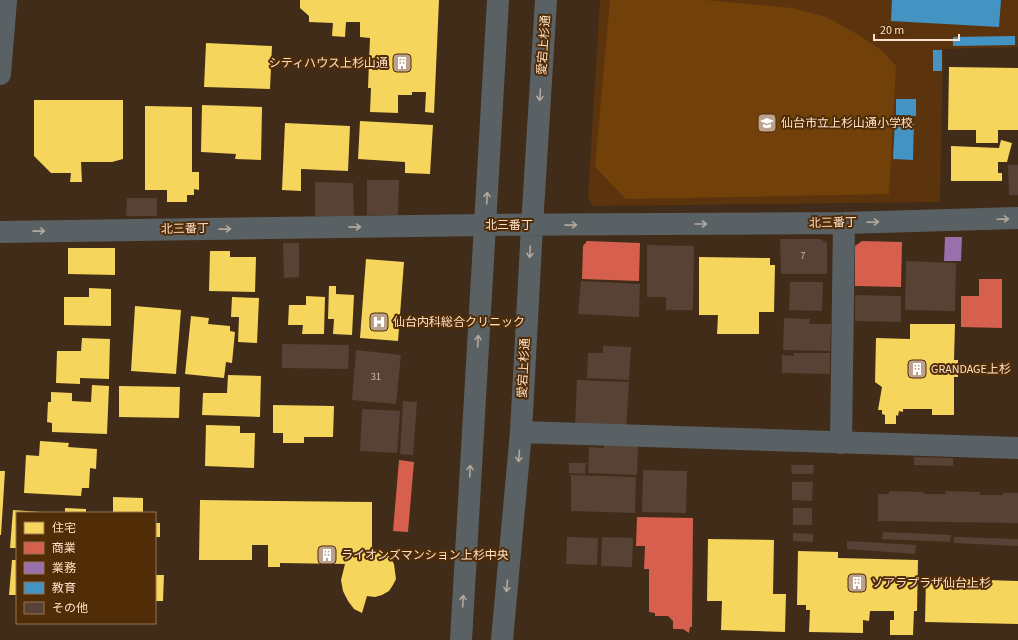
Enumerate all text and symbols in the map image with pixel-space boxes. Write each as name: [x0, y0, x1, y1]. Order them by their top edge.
street label: 愛宕上杉通: [533, 14, 555, 76]
scale bar: [874, 16, 959, 42]
text: 20 m: [880, 22, 904, 39]
building icon: シティハウス上杉山通: [391, 52, 413, 74]
place label: シティハウス上杉山通: [269, 55, 388, 72]
one-way arrow: [537, 88, 544, 101]
school or university icon: 仙台市立上杉山通小学校: [756, 112, 778, 134]
place label: 仙台市立上杉山通小学校: [781, 115, 913, 132]
one-way arrow: [483, 192, 490, 205]
street label: 北三番丁: [809, 214, 857, 232]
one-way arrow: [996, 215, 1009, 223]
street label: 北三番丁: [485, 217, 533, 234]
one-way arrow: [866, 218, 879, 226]
street label: 北三番丁: [161, 220, 209, 238]
one-way arrow: [694, 220, 707, 228]
one-way arrow: [564, 221, 577, 229]
one-way arrow: [348, 223, 361, 231]
one-way arrow: [218, 225, 231, 232]
one-way arrow: [32, 227, 45, 235]
one-way arrow: [527, 245, 534, 258]
house number: 7: [801, 249, 806, 263]
hospital icon: 仙台内科総合クリニック: [368, 311, 390, 333]
place label: 仙台内科総合クリニック: [393, 314, 525, 331]
one-way arrow: [474, 335, 482, 348]
street label: 愛宕上杉通: [514, 338, 534, 398]
building icon: GRANDAGE上杉: [906, 358, 928, 380]
place label: GRANDAGE上杉: [931, 361, 1011, 378]
house number: 31: [371, 370, 381, 384]
one-way arrow: [515, 449, 522, 462]
one-way arrow: [467, 465, 474, 478]
legend: [16, 512, 156, 624]
text: 住宅: [52, 520, 76, 537]
text: 商業: [52, 540, 76, 557]
building icon: ライオンズマンション上杉中央: [316, 544, 338, 566]
place label: ライオンズマンション上杉中央: [341, 547, 509, 564]
text: 業務: [52, 560, 76, 577]
building icon: ソアラプラザ仙台上杉: [846, 572, 868, 594]
place label: ソアラプラザ仙台上杉: [871, 575, 991, 592]
one-way arrow: [503, 579, 511, 592]
text: 教育: [52, 580, 76, 597]
one-way arrow: [459, 595, 467, 608]
text: その他: [52, 600, 88, 617]

